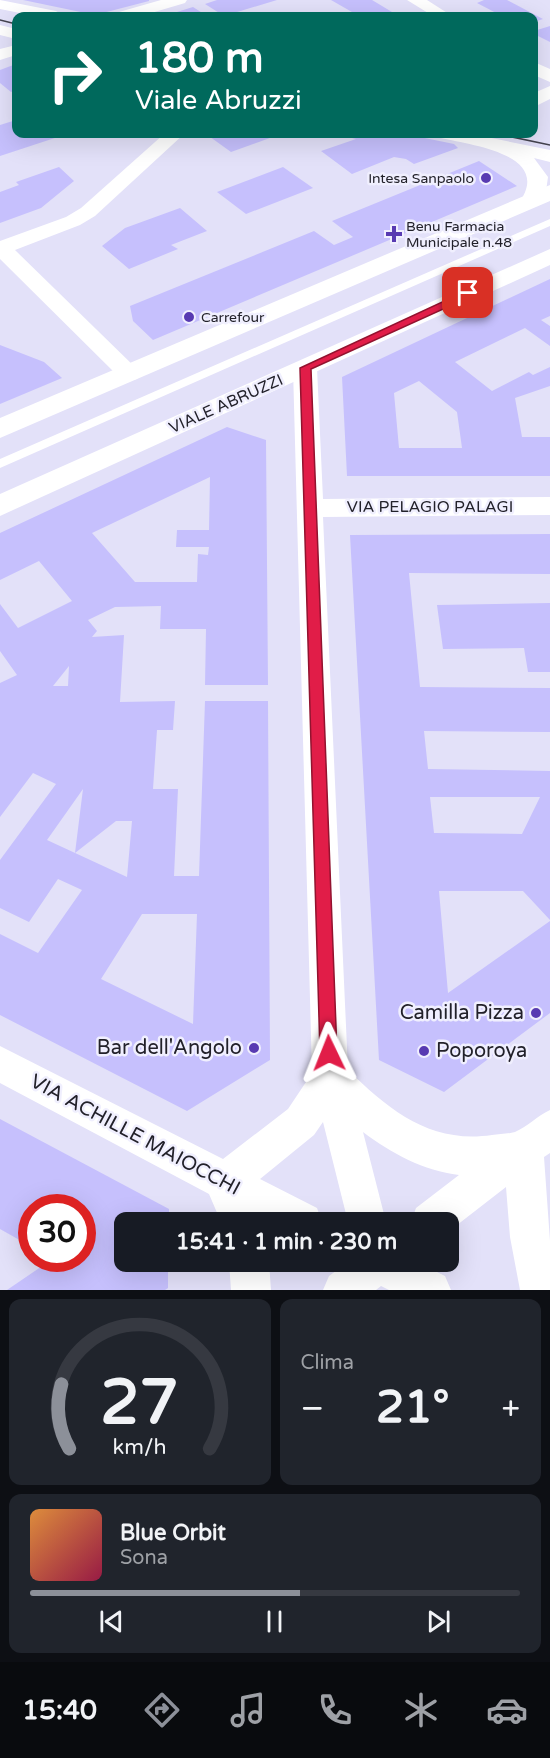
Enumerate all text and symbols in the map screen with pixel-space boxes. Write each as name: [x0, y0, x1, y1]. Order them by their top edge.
text: 180 m: [135, 33, 264, 84]
icon: right: [36, 36, 114, 114]
text: Viale Abruzzi: [135, 84, 302, 117]
place label: Intesa Sanpaolo: [368, 170, 474, 187]
marker: Intesa Sanpaolo: [479, 171, 493, 185]
place label: Benu Farmacia Municipale n.48: [406, 218, 512, 251]
marker: Benu Farmacia Municipale n.48: [387, 227, 401, 241]
pin: [442, 267, 493, 318]
icon: arrive: [451, 276, 484, 309]
place label: Carrefour: [201, 309, 265, 326]
marker: Carrefour: [182, 310, 196, 324]
street label: VIALE ABRUZZI: [166, 370, 286, 438]
street label: VIA PELAGIO PALAGI: [347, 497, 513, 517]
place label: Camilla Pizza: [400, 1001, 524, 1025]
marker: Camilla Pizza: [529, 1006, 543, 1020]
position arrow: [297, 1021, 361, 1085]
place label: Bar dell'Angolo: [97, 1036, 242, 1060]
place label: Poporoya: [436, 1039, 527, 1063]
marker: Bar dell'Angolo: [247, 1041, 261, 1055]
marker: Poporoya: [417, 1044, 431, 1058]
street label: VIA ACHILLE MAIOCCHI: [26, 1069, 244, 1201]
speed limit sign: 30: [18, 1194, 96, 1272]
text: 15:41 · 1 min · 230 m: [176, 1229, 397, 1255]
text: Clima: [301, 1351, 354, 1375]
text: 27: [101, 1366, 179, 1441]
text: 21°: [376, 1381, 449, 1435]
text: −: [301, 1389, 324, 1428]
text: +: [501, 1389, 520, 1428]
text: km/h: [113, 1434, 167, 1460]
text: Blue Orbit: [120, 1520, 226, 1546]
text: Sona: [120, 1546, 168, 1570]
icon: previous: [95, 1605, 128, 1638]
icon: pause: [258, 1605, 291, 1638]
icon: next: [422, 1605, 455, 1638]
icon: directions: [141, 1689, 183, 1731]
icon: music: [227, 1689, 269, 1731]
icon: phone: [314, 1689, 356, 1731]
icon: climate: [400, 1689, 442, 1731]
icon: car: [486, 1689, 528, 1731]
text: 15:40: [22, 1694, 97, 1727]

